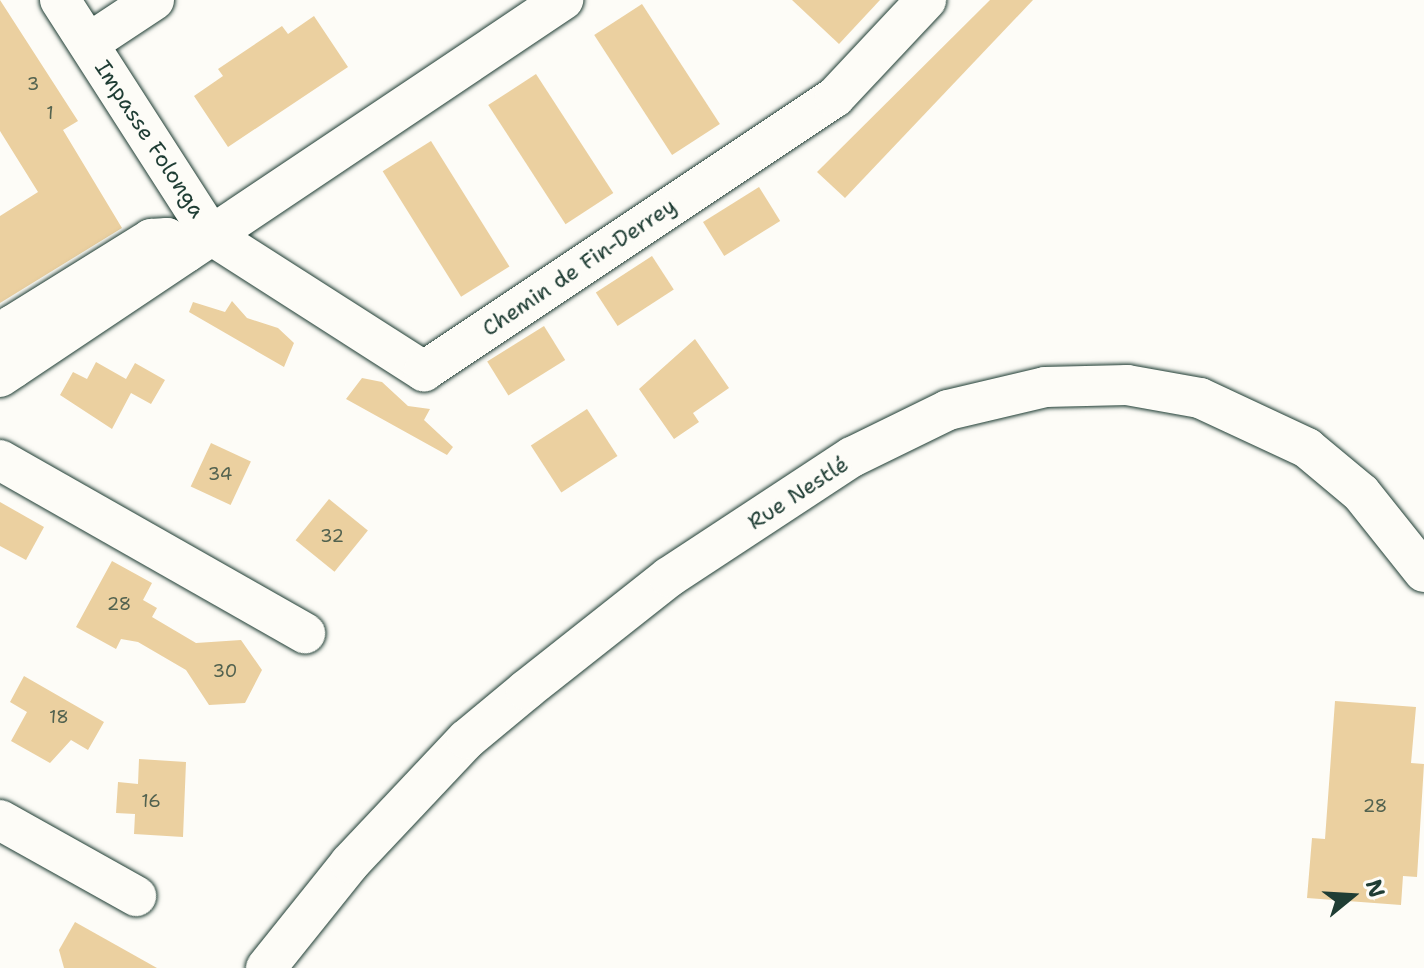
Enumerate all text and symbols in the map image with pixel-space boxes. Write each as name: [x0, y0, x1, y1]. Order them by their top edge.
street label: Impasse Folonga: [89, 55, 211, 223]
house number: 3: [27, 73, 39, 95]
house number: 1: [46, 102, 54, 124]
street label: Chemin de Fin-Derrey: [477, 192, 681, 342]
street label: Rue Nestlé: [743, 451, 853, 535]
house number: 34: [208, 463, 232, 485]
house number: 32: [320, 525, 344, 547]
house number: 28: [107, 593, 131, 615]
house number: 30: [213, 660, 237, 682]
house number: 18: [49, 706, 69, 728]
house number: 16: [141, 790, 161, 812]
house number: 28: [1363, 795, 1387, 817]
north arrow: [1312, 856, 1392, 936]
text: N: [1359, 876, 1392, 901]

